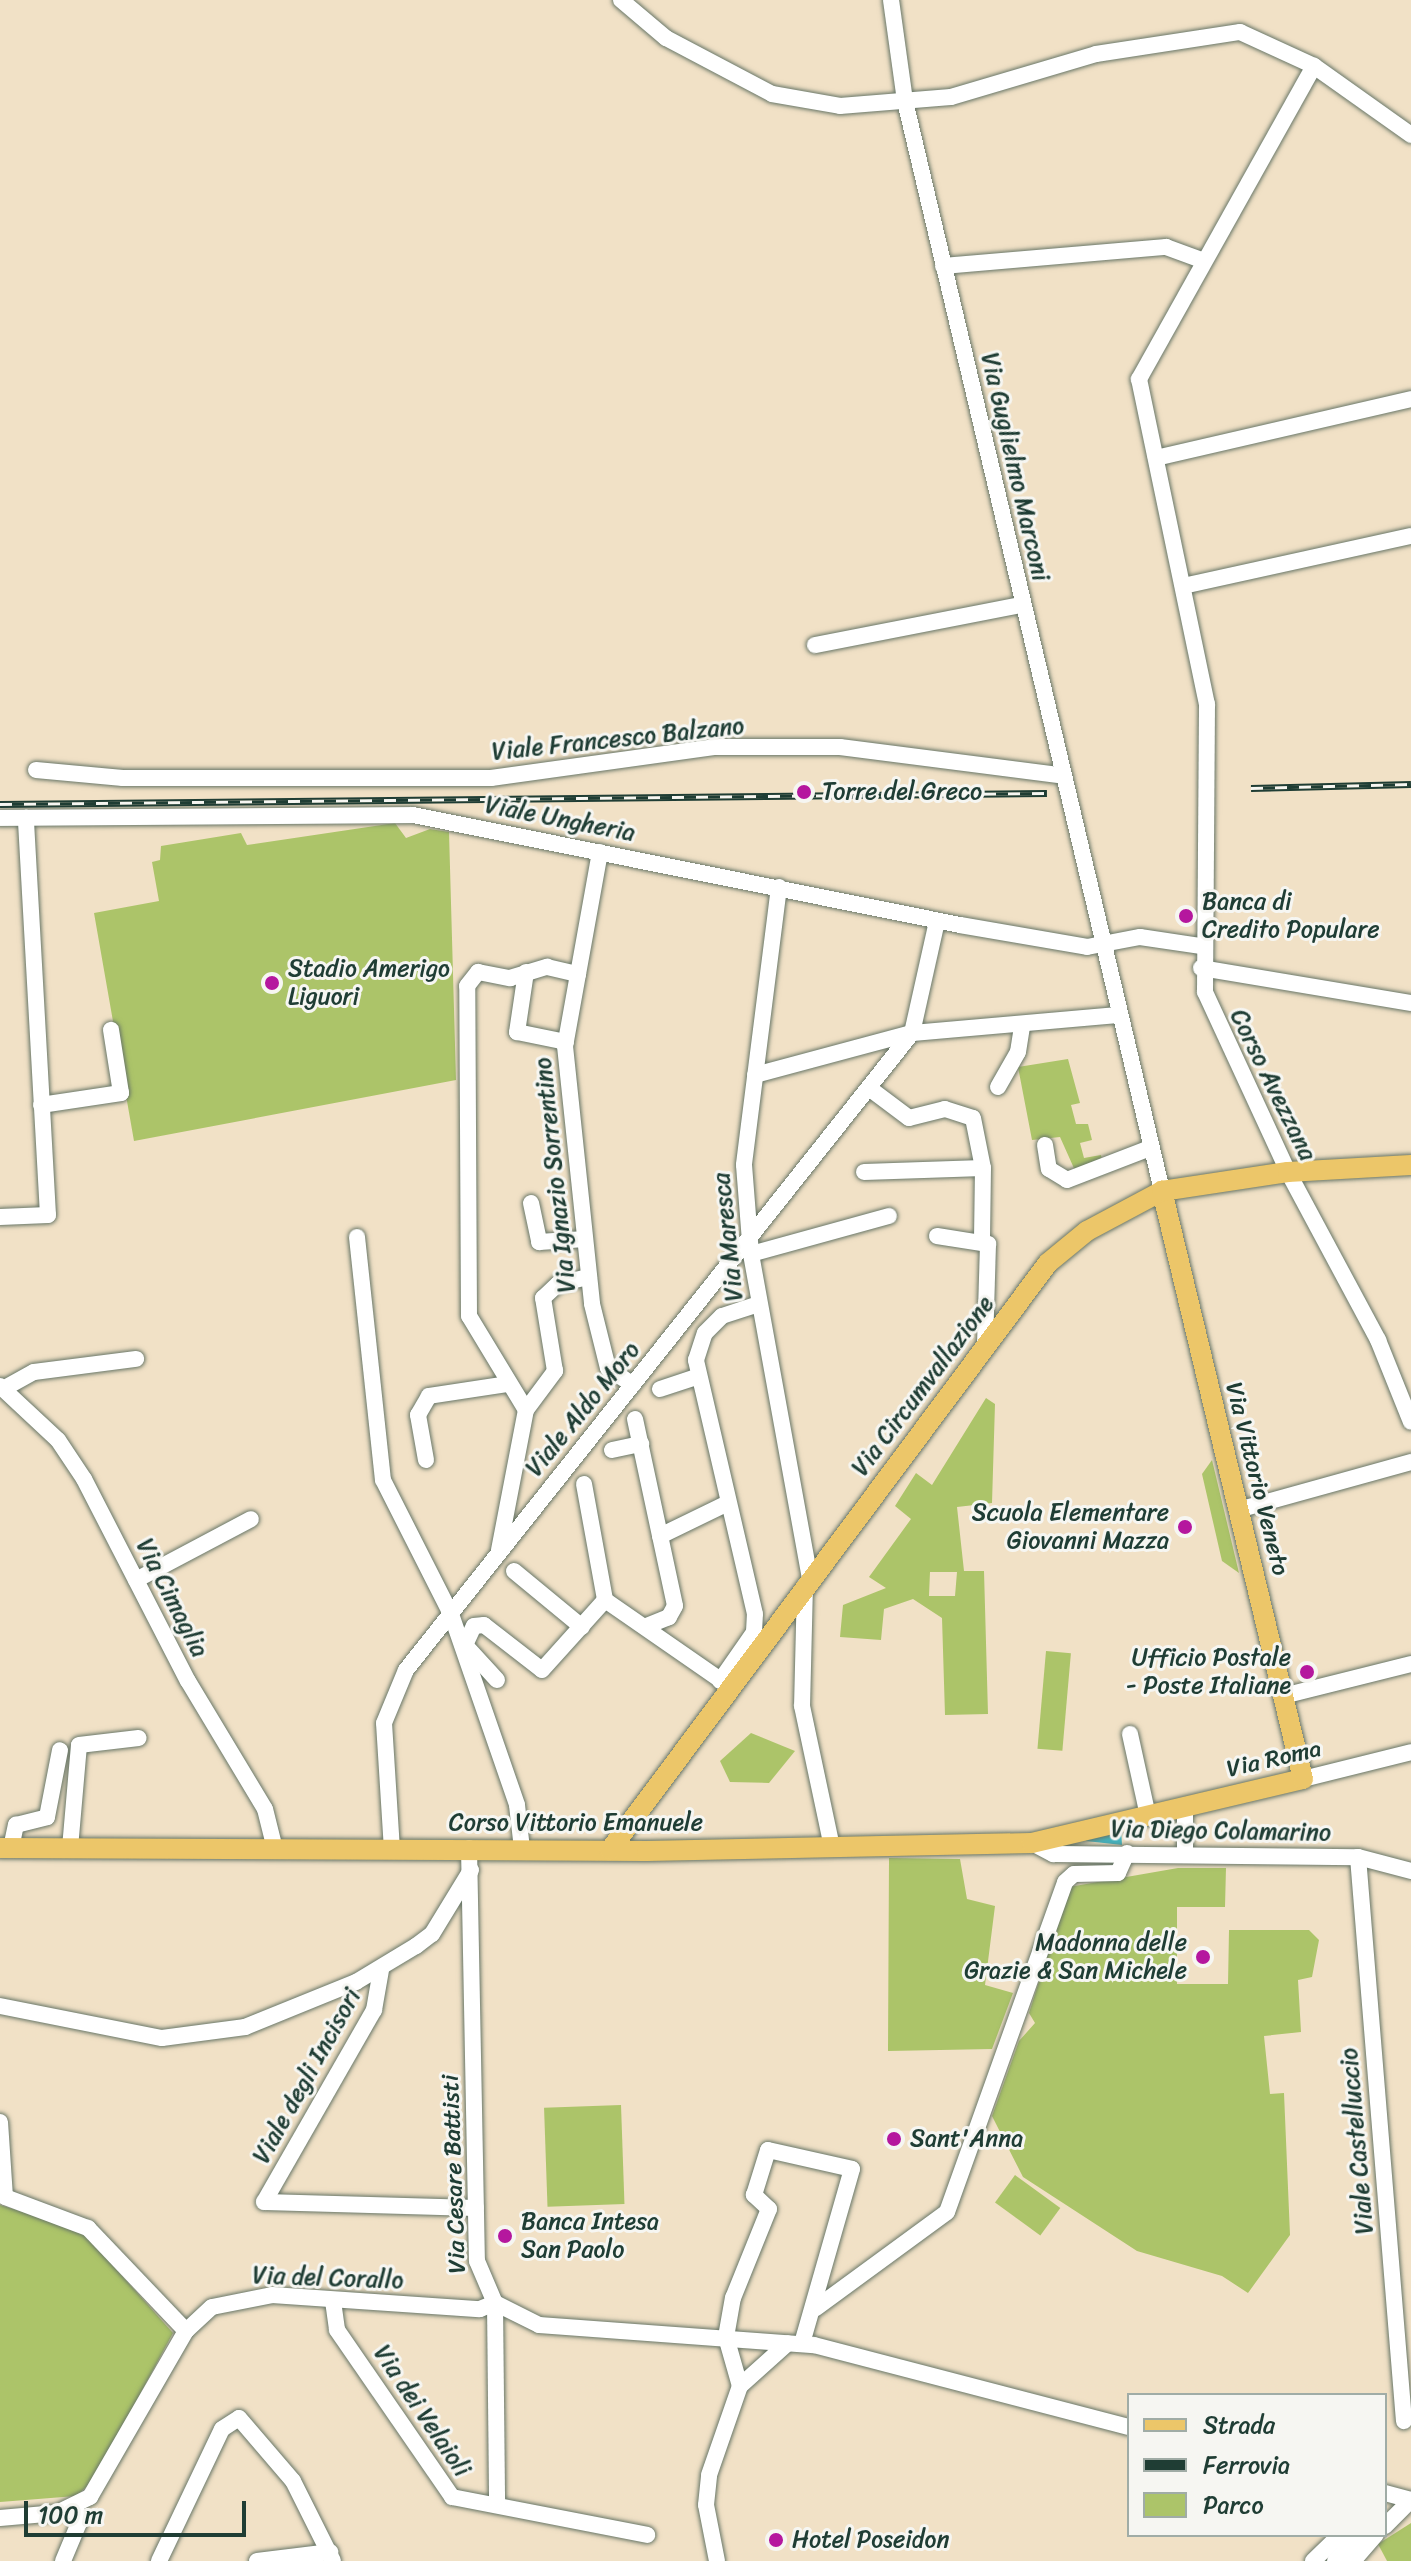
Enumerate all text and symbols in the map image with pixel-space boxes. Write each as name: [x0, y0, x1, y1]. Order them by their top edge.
street label: Via Guglielmo Marconi: [975, 350, 1055, 584]
street label: Viale Francesco Balzano: [491, 711, 745, 767]
place label: Torre del Greco: [822, 778, 983, 806]
marker: Torre del Greco: [793, 781, 815, 803]
street label: Viale Ungheria: [483, 790, 637, 848]
place label: Banca di Credito Populare: [1202, 888, 1380, 944]
marker: Banca di Credito Populare: [1177, 907, 1195, 925]
place label: Stadio Amerigo Liguori: [288, 955, 450, 1011]
marker: Stadio Amerigo Liguori: [263, 974, 281, 992]
street label: Corso Avezzana: [1224, 1004, 1322, 1166]
street label: Via Ignazio Sorrentino: [528, 1056, 582, 1294]
street label: Via Maresca: [707, 1172, 749, 1302]
street label: Via Circumvallazione: [846, 1290, 1000, 1482]
street label: Viale Aldo Moro: [520, 1336, 646, 1482]
street label: Via Vittorio Veneto: [1219, 1379, 1295, 1579]
place label: Scuola Elementare Giovanni Mazza: [971, 1499, 1169, 1555]
marker: Scuola Elementare Giovanni Mazza: [1176, 1518, 1194, 1536]
street label: Via Cimaglia: [130, 1534, 214, 1662]
place label: Ufficio Postale - Poste Italiane: [1124, 1644, 1291, 1700]
marker: Ufficio Postale - Poste Italiane: [1298, 1663, 1316, 1681]
street label: Via Roma: [1224, 1734, 1324, 1784]
street label: Corso Vittorio Emanuele: [449, 1809, 703, 1837]
street label: Via Diego Colamarino: [1110, 1815, 1332, 1847]
place label: Madonna delle Grazie & San Michele: [965, 1929, 1187, 1985]
marker: Madonna delle Grazie & San Michele: [1194, 1948, 1212, 1966]
street label: Viale degli Incisori: [247, 1984, 367, 2168]
street label: Viale Castelluccio: [1334, 2046, 1380, 2236]
street label: Via Cesare Battisti: [436, 2074, 472, 2274]
place label: Sant'Anna: [910, 2125, 1023, 2153]
marker: Sant'Anna: [885, 2130, 903, 2148]
place label: Banca Intesa San Paolo: [521, 2208, 659, 2264]
marker: Banca Intesa San Paolo: [496, 2227, 514, 2245]
street label: Via del Corallo: [252, 2261, 404, 2295]
street label: Via dei Velaioli: [367, 2340, 477, 2482]
legend: [1127, 2393, 1387, 2537]
text: Strada: [1203, 2404, 1275, 2446]
text: Ferrovia: [1203, 2444, 1290, 2486]
text: Parco: [1203, 2484, 1264, 2526]
scale bar: [28, 2485, 250, 2535]
text: 100 m: [38, 2494, 103, 2536]
place label: Hotel Poseidon: [792, 2526, 952, 2554]
marker: Hotel Poseidon: [767, 2531, 785, 2549]

